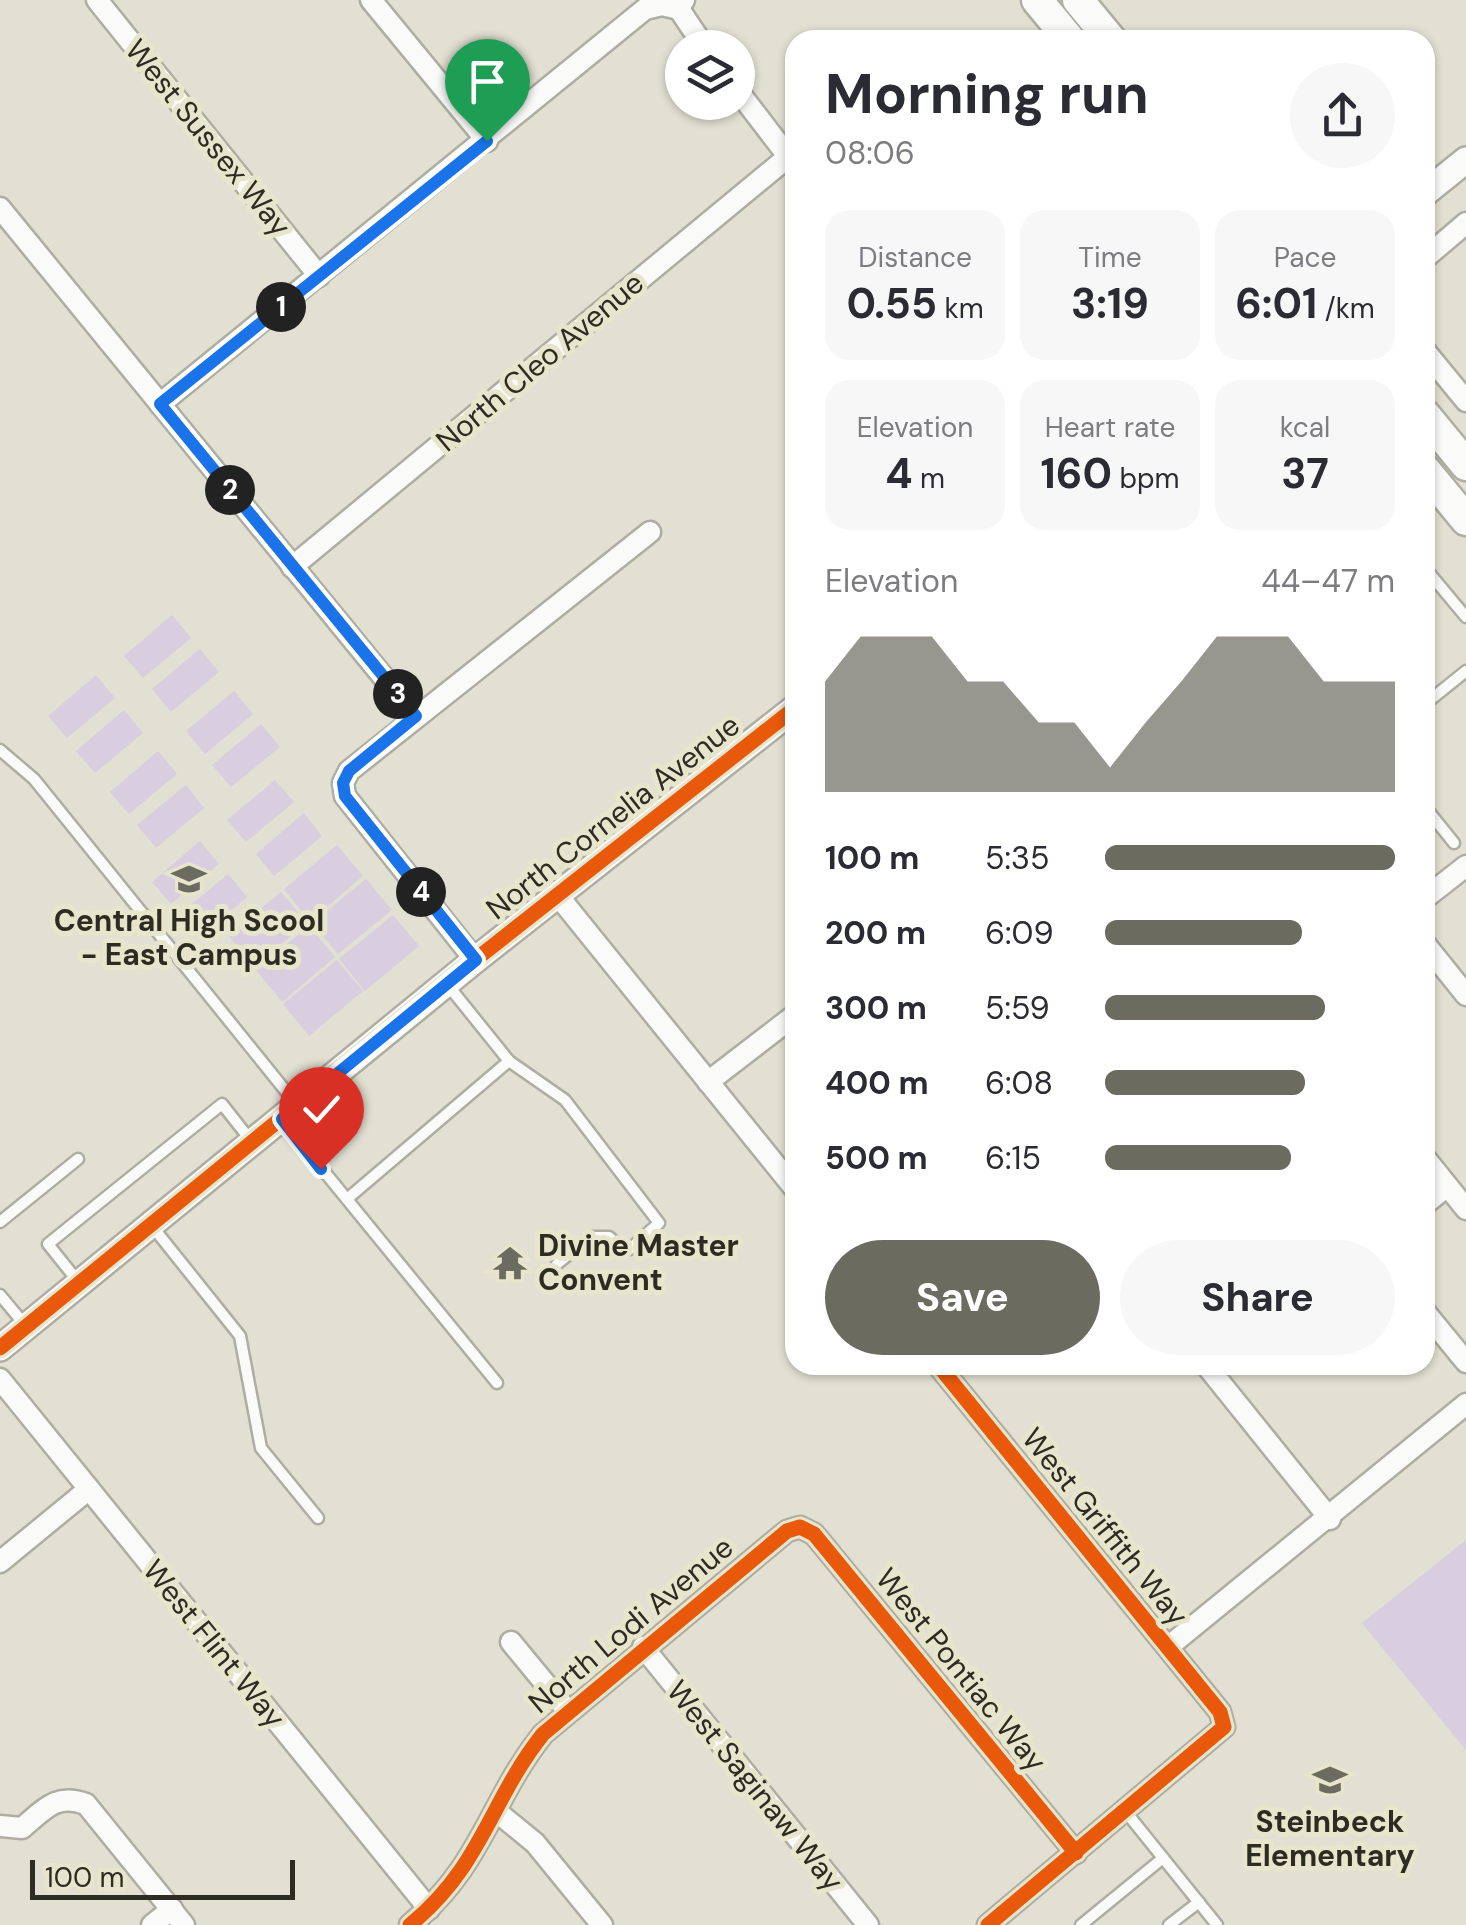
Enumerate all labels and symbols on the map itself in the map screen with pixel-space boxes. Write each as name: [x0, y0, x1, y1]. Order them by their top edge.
street label: West Sussex Way: [117, 31, 300, 245]
pin: [445, 39, 530, 142]
street label: North Cleo Avenue: [428, 263, 652, 460]
pin: 1: [256, 282, 306, 332]
pin: 2: [205, 465, 255, 515]
pin: 3: [373, 669, 423, 719]
street label: North Cornelia Avenue: [478, 705, 747, 928]
school or university icon: Central High Scool - East Campus: [170, 860, 208, 898]
pin: 4: [396, 867, 446, 917]
place label: Central High Scool - East Campus: [54, 901, 324, 974]
pin: [279, 1067, 364, 1170]
place label: Divine Master Convent: [538, 1226, 739, 1299]
temple icon: Divine Master Convent: [491, 1244, 529, 1282]
street label: West Griffith Way: [1013, 1420, 1197, 1634]
street label: North Lodi Avenue: [520, 1528, 741, 1722]
street label: West Flint Way: [135, 1551, 294, 1736]
street label: West Pontiac Way: [867, 1560, 1056, 1780]
street label: West Saginaw Way: [658, 1672, 853, 1899]
school or university icon: Steinbeck Elementary: [1311, 1761, 1349, 1799]
place label: Steinbeck Elementary: [1245, 1802, 1415, 1875]
scale bar: [30, 1855, 295, 1900]

